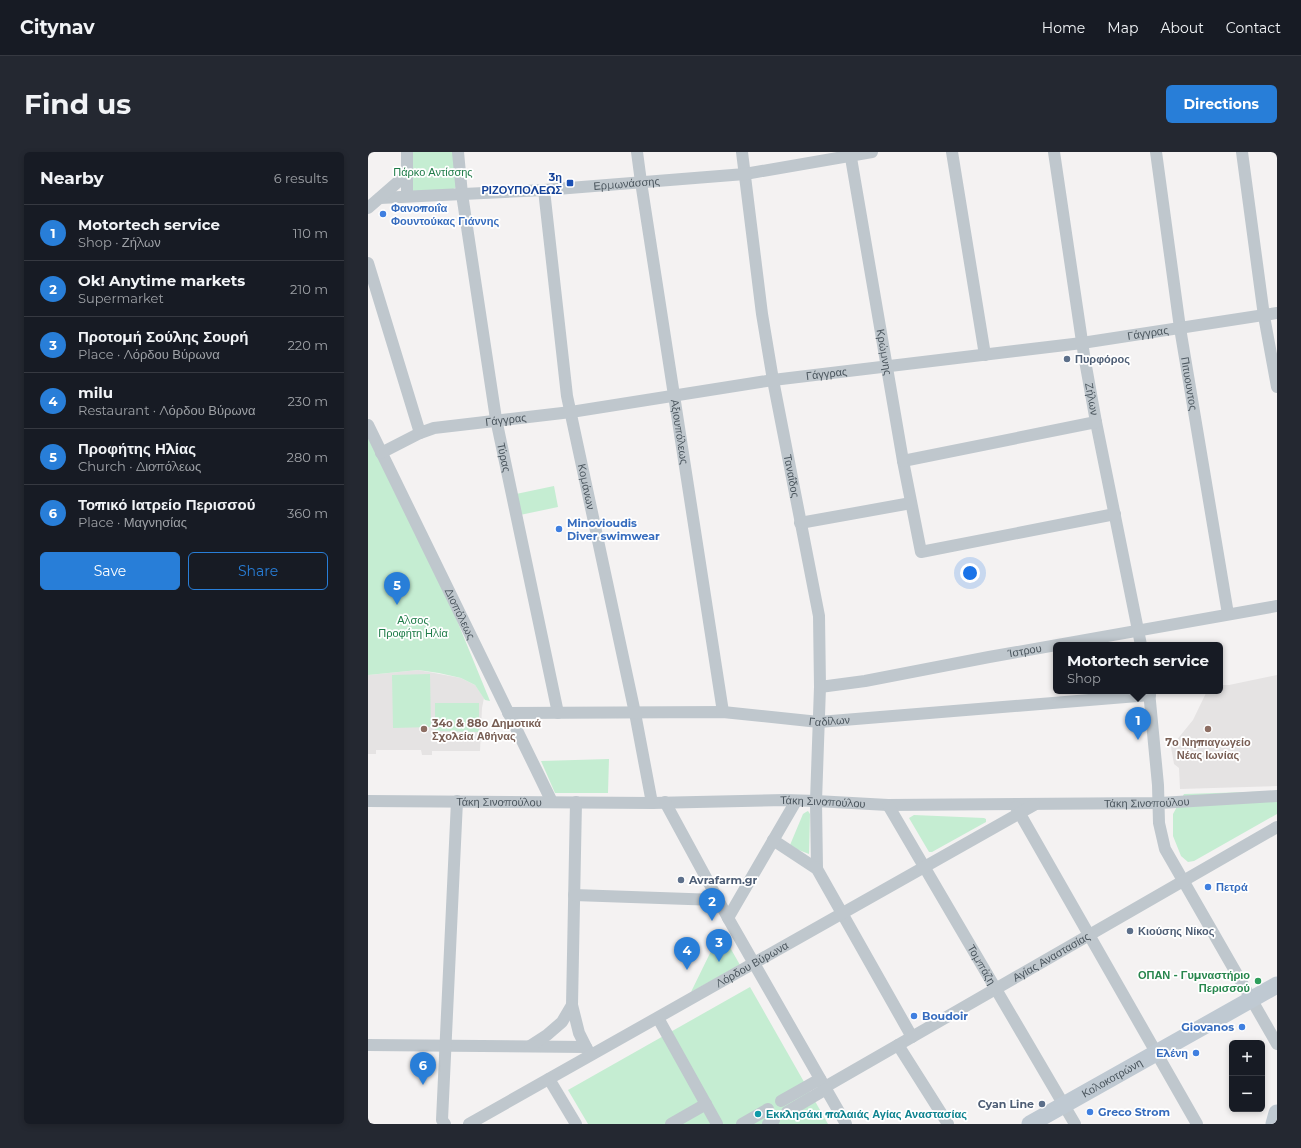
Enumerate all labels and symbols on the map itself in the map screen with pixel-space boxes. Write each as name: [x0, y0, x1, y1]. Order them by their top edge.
park label: Πάρκο Αντίσσης: [393, 165, 473, 179]
place label: 3η ΡΙΖΟΥΠΟΛΕΩΣ: [482, 170, 562, 197]
street label: Ερμωνάσσης: [593, 174, 660, 193]
marker: 3η ΡΙΖΟΥΠΟΛΕΩΣ: [565, 178, 575, 188]
place label: Φανοποιΐα Φουντούκας Γιάννης: [391, 201, 499, 228]
marker: Φανοποιΐα Φουντούκας Γιάννης: [378, 209, 388, 219]
street label: Γάγγρας: [1126, 323, 1169, 343]
street label: Κρώμνης: [873, 328, 895, 376]
place label: Πυρφόρος: [1075, 352, 1130, 366]
marker: Πυρφόρος: [1062, 354, 1072, 364]
street label: Πιτυουντος: [1178, 356, 1201, 411]
street label: Γάγγρας: [805, 364, 848, 383]
street label: Ζήλων: [1082, 382, 1102, 417]
street label: Αξιουπόλεως: [668, 398, 692, 465]
street label: Γάγγρας: [484, 410, 527, 429]
street label: Τύρας: [494, 441, 514, 473]
street label: Ταναΐδος: [781, 453, 803, 499]
street label: Κομάνων: [575, 462, 598, 511]
place label: Minovioudis Diver swimwear: [567, 516, 660, 543]
marker: Minovioudis Diver swimwear: [554, 524, 564, 534]
your location: [960, 563, 980, 583]
pin: 5: [384, 572, 410, 605]
street label: Διοπόλεως: [442, 586, 479, 642]
park label: Αλσος Προφήτη Ηλία: [378, 613, 448, 640]
street label: Ίστρου: [1006, 641, 1043, 661]
pin: 1: [1125, 707, 1151, 740]
street label: Γαδίλων: [808, 712, 851, 729]
place label: 34ο & 88ο Δημοτικά Σχολεία Αθήνας: [431, 716, 541, 743]
marker: 34ο & 88ο Δημοτικά Σχολεία Αθήνας: [419, 724, 429, 734]
marker: 7ο Νηπιαγωγείο Νέας Ιωνίας: [1203, 724, 1213, 734]
place label: 7ο Νηπιαγωγείο Νέας Ιωνίας: [1165, 735, 1251, 762]
street label: Τάκη Σινοπούλου: [780, 793, 866, 811]
street label: Τάκη Σινοπούλου: [1104, 794, 1190, 810]
street label: Τάκη Σινοπούλου: [456, 795, 542, 809]
place label: Avrafarm.gr: [688, 873, 757, 887]
marker: Avrafarm.gr: [676, 875, 686, 885]
place label: Πετρά: [1216, 880, 1248, 894]
marker: Πετρά: [1203, 882, 1213, 892]
pin: 2: [699, 888, 725, 921]
place label: Κιούσης Νίκος: [1138, 924, 1215, 938]
marker: Κιούσης Νίκος: [1125, 926, 1135, 936]
pin: 3: [706, 929, 732, 962]
street label: Αγίας Αναστασίας: [1010, 929, 1092, 985]
pin: 4: [674, 937, 700, 970]
street label: Λόρδου Βύρωνα: [713, 938, 791, 990]
street label: Τομπάζη: [964, 942, 999, 987]
place label: ΟΠΑΝ - Γυμναστήριο Περισσού: [1138, 968, 1250, 995]
marker: ΟΠΑΝ - Γυμναστήριο Περισσού: [1253, 976, 1263, 986]
place label: Boudoir: [922, 1009, 968, 1023]
marker: Boudoir: [909, 1011, 919, 1021]
place label: Giovanos: [1181, 1020, 1234, 1034]
marker: Giovanos: [1237, 1022, 1247, 1032]
place label: Ελένη: [1156, 1046, 1188, 1060]
marker: Ελένη: [1191, 1048, 1201, 1058]
pin: 6: [410, 1052, 436, 1085]
street label: Κολοκοτρώνη: [1079, 1055, 1145, 1101]
place label: Cyan Line: [978, 1097, 1034, 1111]
marker: Cyan Line: [1037, 1099, 1047, 1109]
place label: Greco Strom: [1098, 1105, 1170, 1119]
place label: Εκκλησάκι παλαιάς Αγίας Αναστασίας: [766, 1107, 967, 1121]
marker: Greco Strom: [1085, 1107, 1095, 1117]
marker: Εκκλησάκι παλαιάς Αγίας Αναστασίας: [753, 1109, 763, 1119]

